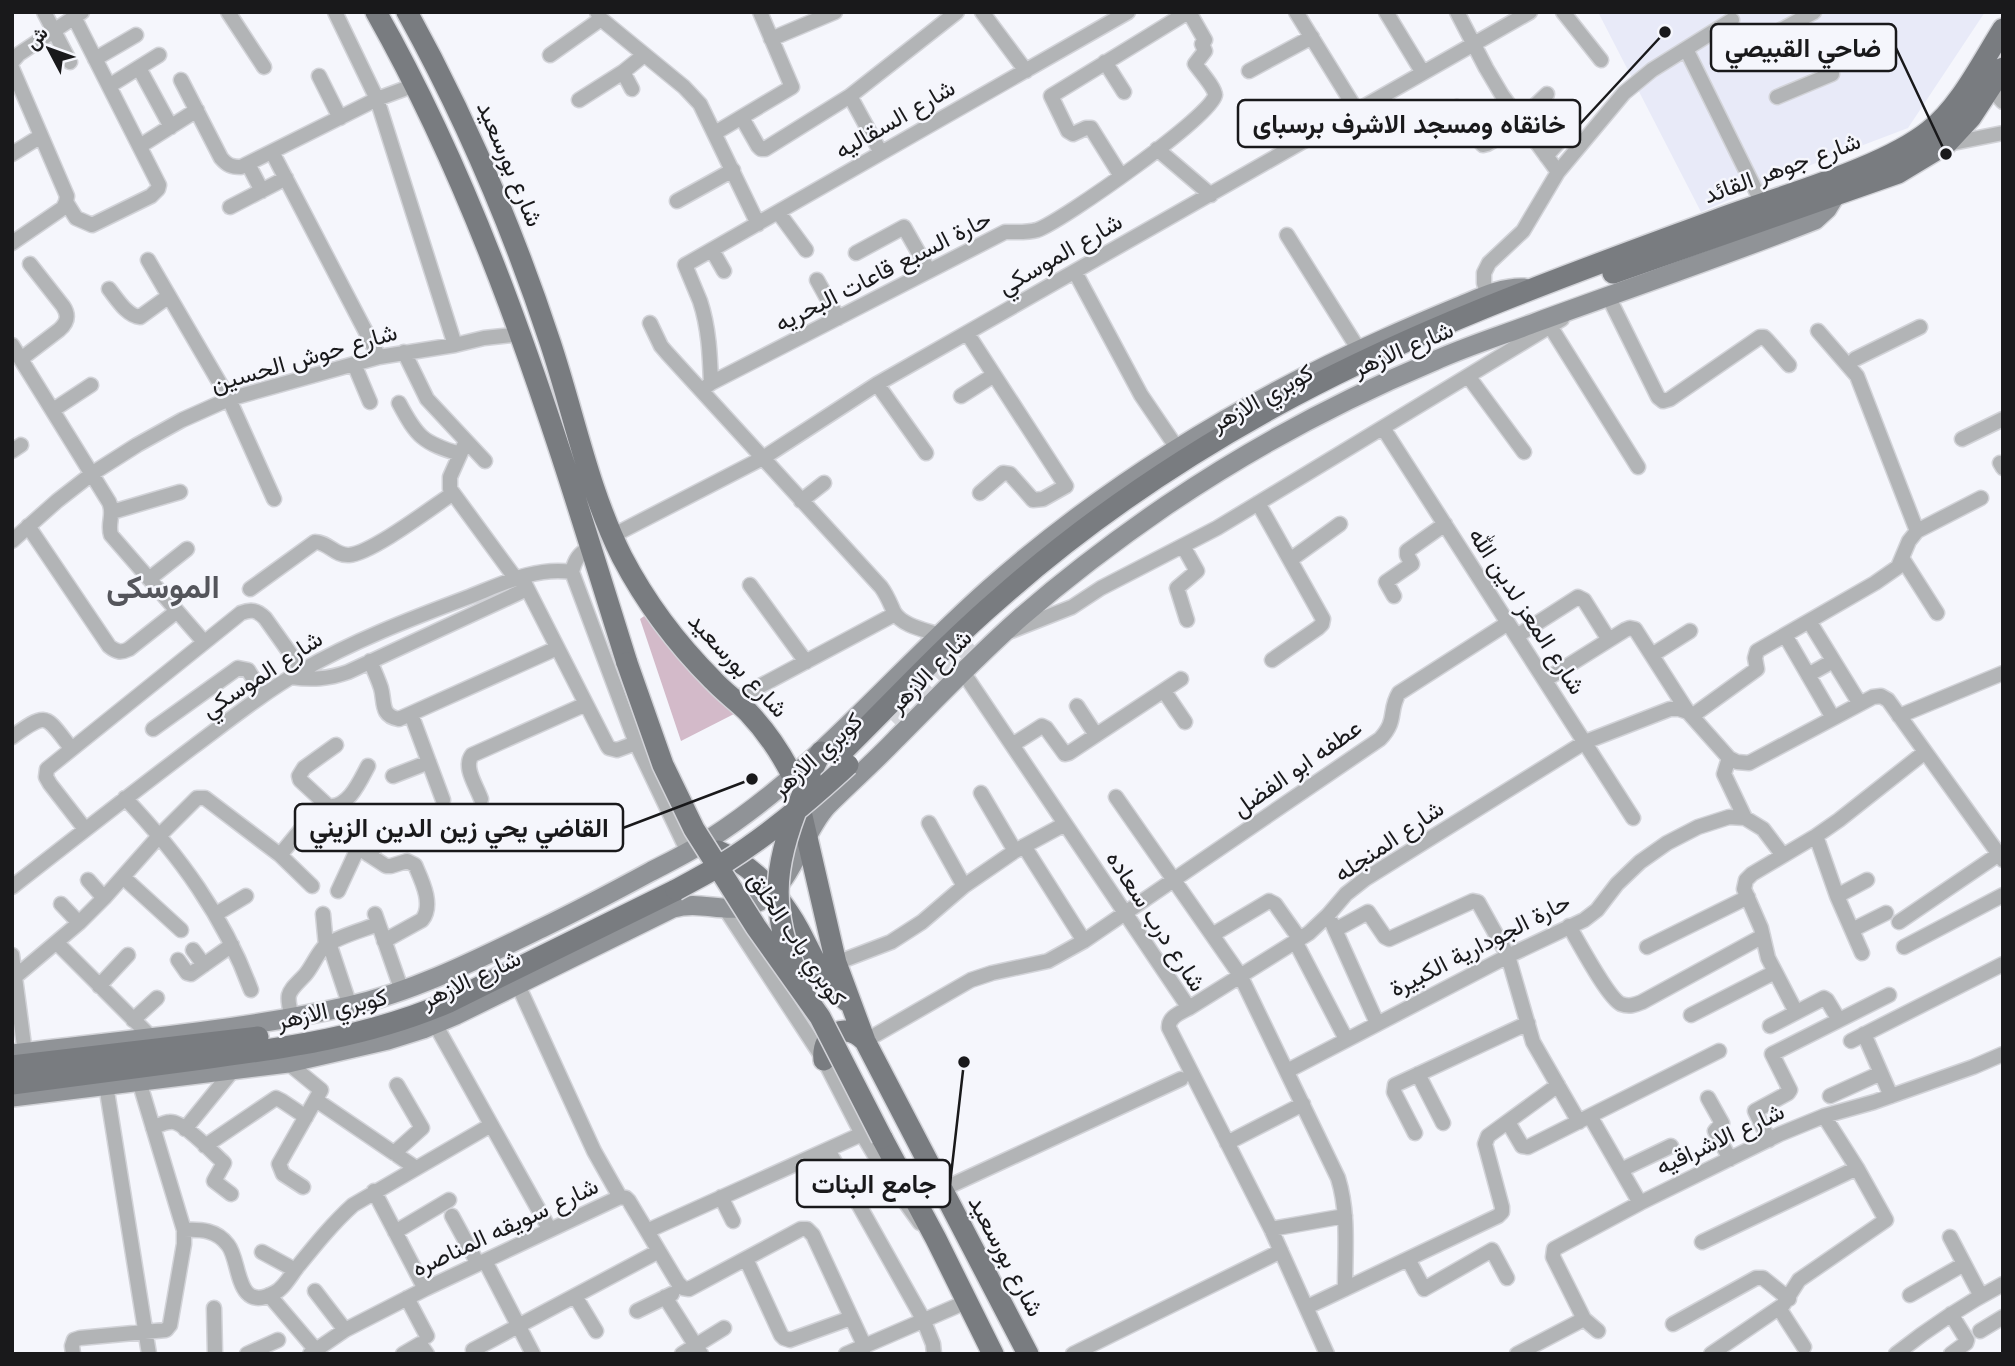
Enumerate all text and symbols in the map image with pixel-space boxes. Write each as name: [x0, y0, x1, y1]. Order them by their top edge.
north arrow: [14, 14, 84, 84]
text: ش: [21, 23, 53, 54]
callout: ضاحي القبيصي: [1711, 24, 1896, 71]
text: ضاحي القبيصي: [1725, 33, 1881, 70]
street label: شارع السقاليه: [830, 73, 961, 166]
street label: شارع بورسعيد: [469, 97, 549, 232]
callout: خانقاه ومسجد الاشرف برسباى: [1238, 100, 1580, 147]
text: خانقاه ومسجد الاشرف برسباى: [1252, 109, 1566, 140]
street label: شارع جوهر القائد: [1700, 127, 1865, 211]
street label: حارة السبع قاعات البحريه: [770, 204, 997, 340]
street label: شارع الموسكي: [993, 207, 1130, 305]
street label: شارع الازهر: [1348, 315, 1458, 385]
street label: شارع حوش الحسين: [208, 318, 401, 400]
street label: كوبري الازهر: [1205, 358, 1321, 442]
street label: شارع المعز لدين الله: [1461, 522, 1591, 701]
district label: الموسكى: [106, 569, 220, 607]
street label: شارع بورسعيد: [681, 607, 794, 725]
street label: شارع الازهر: [882, 623, 979, 721]
street label: شارع الموسكي: [196, 625, 330, 728]
street label: كوبري الازهر: [765, 707, 872, 808]
street label: عطفه ابو الفضل: [1227, 713, 1367, 824]
street label: شارع المنجله: [1329, 794, 1450, 889]
callout: القاضي يحي زين الدين الزيني: [295, 804, 623, 851]
text: القاضي يحي زين الدين الزيني: [309, 813, 609, 850]
street label: شارع درب سعاده: [1098, 845, 1212, 998]
street label: كوبري باب الخلق: [738, 867, 852, 1014]
street label: حارة الجودارية الكبيرة: [1385, 887, 1575, 1004]
street label: شارع الازهر: [416, 944, 526, 1016]
street label: كوبري الازهر: [273, 983, 391, 1040]
street label: شارع الاشراقيه: [1651, 1097, 1789, 1183]
callout: جامع البنات: [797, 1160, 950, 1207]
text: جامع البنات: [812, 1169, 936, 1202]
street label: شارع سويقه المناصره: [407, 1172, 603, 1284]
street label: شارع بورسعيد: [961, 1191, 1050, 1322]

